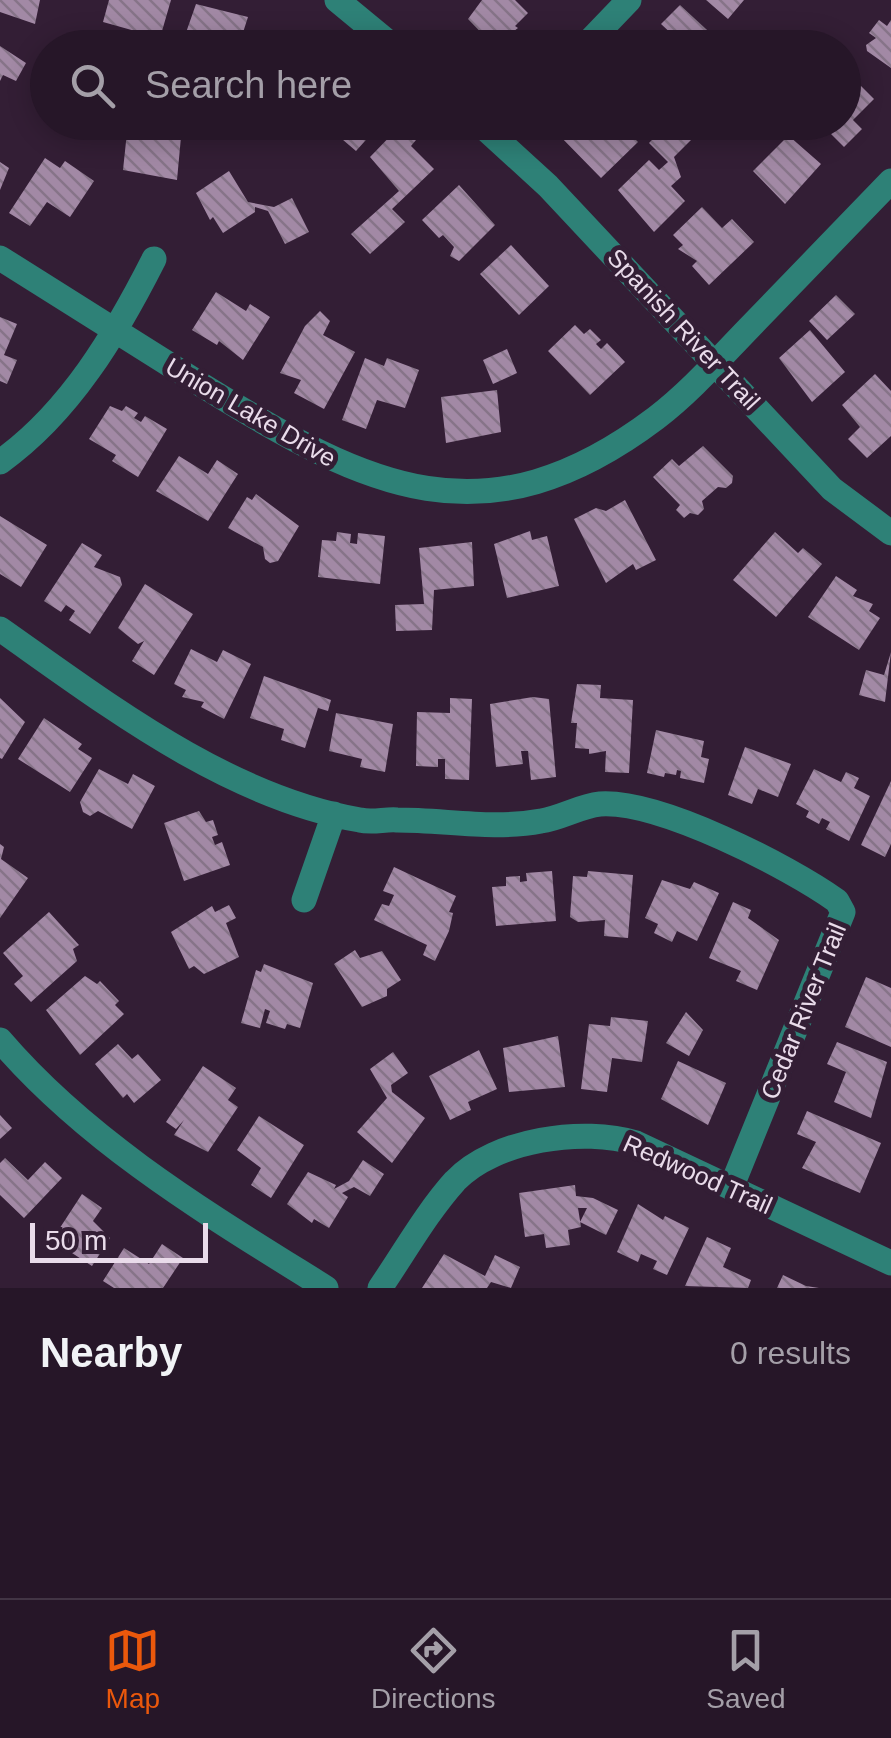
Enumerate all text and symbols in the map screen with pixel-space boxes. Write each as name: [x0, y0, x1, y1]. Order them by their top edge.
search box: [30, 30, 861, 140]
icon: search: [65, 58, 120, 113]
text: Search here: [145, 64, 352, 106]
street label: Spanish River Trail: [602, 243, 766, 415]
street label: Union Lake Drive: [161, 352, 341, 472]
street label: Cedar River Trail: [755, 919, 851, 1103]
street label: Redwood Trail: [619, 1129, 777, 1219]
scale bar: [30, 1218, 208, 1262]
text: 50 m: [45, 1225, 107, 1256]
text: Nearby: [40, 1329, 182, 1376]
text: 0 results: [730, 1335, 851, 1371]
tab: Map: [105, 1623, 160, 1715]
tab: Directions: [371, 1623, 496, 1715]
tab: Saved: [706, 1623, 786, 1715]

